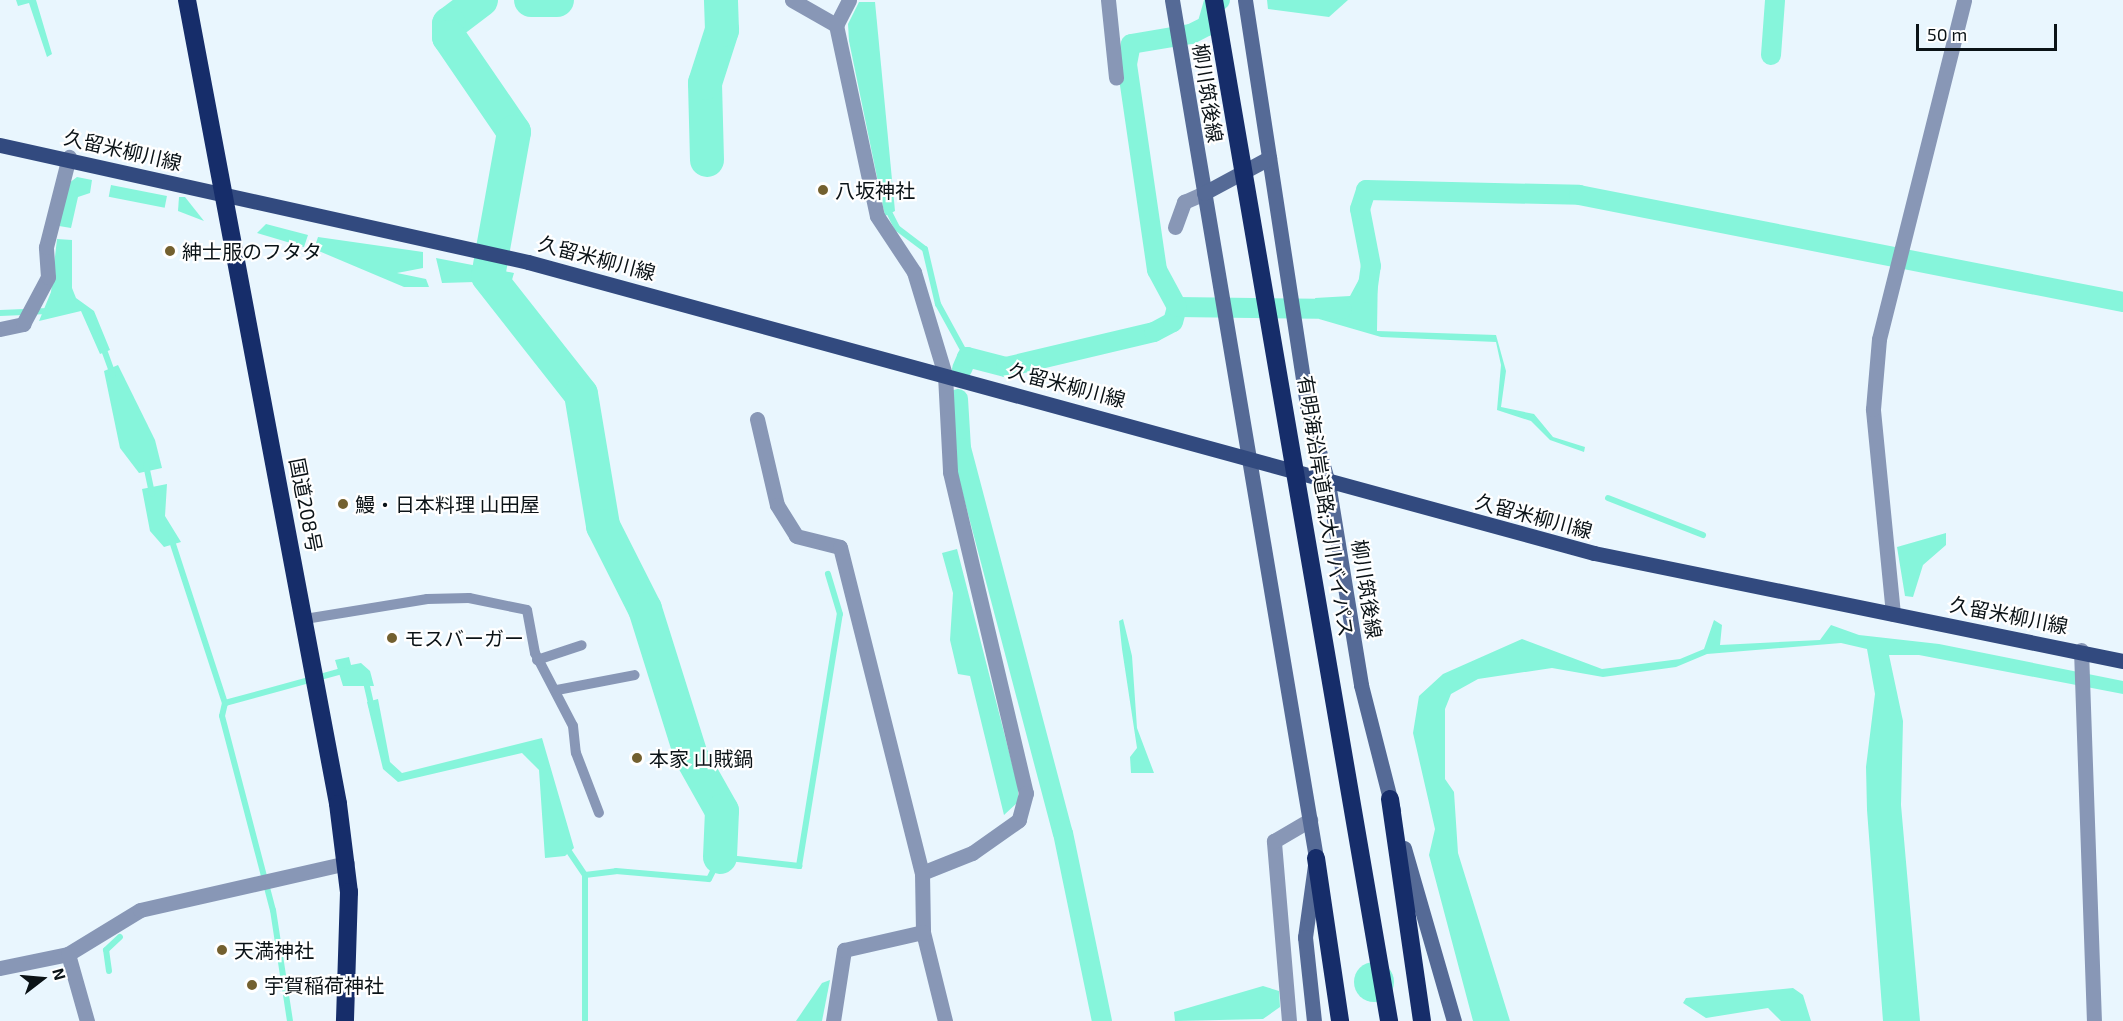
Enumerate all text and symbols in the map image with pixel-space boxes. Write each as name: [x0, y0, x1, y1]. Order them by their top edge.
scale bar: [1919, 12, 2060, 50]
text: 50 m: [1927, 23, 1967, 45]
street label: 柳川筑後線: [1188, 42, 1228, 144]
street label: 久留米柳川線: [62, 125, 184, 175]
place label: 八坂神社: [835, 178, 915, 202]
marker: 八坂神社: [816, 183, 830, 197]
street label: 久留米柳川線: [536, 231, 658, 285]
place label: 紳士服のフタタ: [182, 239, 322, 263]
marker: 紳士服のフタタ: [163, 244, 177, 258]
street label: 久留米柳川線: [1006, 358, 1128, 412]
street label: 有明海沿岸道路;大川バイパス: [1293, 373, 1359, 639]
street label: 国道208号: [285, 456, 327, 554]
street label: 久留米柳川線: [1473, 489, 1595, 543]
place label: 鰻・日本料理 山田屋: [355, 492, 539, 516]
marker: 鰻・日本料理 山田屋: [336, 497, 350, 511]
street label: 柳川筑後線: [1347, 538, 1387, 640]
street label: 久留米柳川線: [1948, 592, 2070, 638]
place label: モスバーガー: [404, 626, 524, 650]
marker: モスバーガー: [385, 631, 399, 645]
place label: 本家 山賊鍋: [649, 746, 753, 770]
marker: 本家 山賊鍋: [630, 751, 644, 765]
place label: 天満神社: [234, 938, 314, 962]
marker: 天満神社: [215, 943, 229, 957]
north arrow: [12, 949, 72, 1009]
text: N: [49, 966, 71, 982]
place label: 宇賀稲荷神社: [264, 973, 384, 997]
marker: 宇賀稲荷神社: [245, 978, 259, 992]

